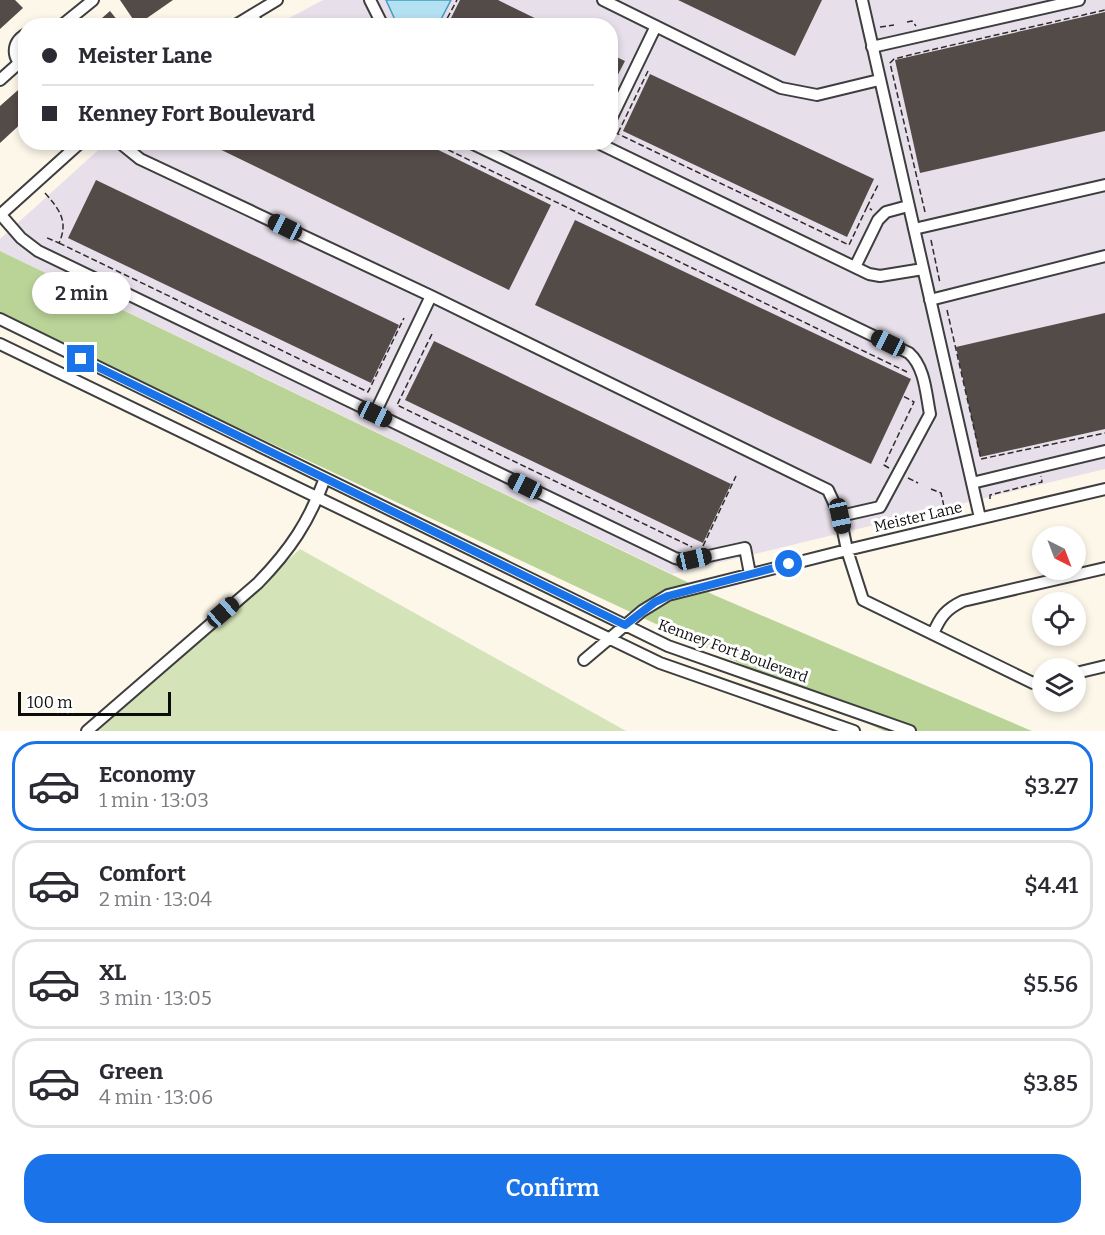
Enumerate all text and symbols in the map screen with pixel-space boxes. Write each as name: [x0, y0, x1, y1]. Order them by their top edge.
text: Meister Lane: [78, 42, 212, 69]
text: Kenney Fort Boulevard: [78, 100, 315, 127]
car: [265, 211, 305, 243]
callout: 2 min: [32, 272, 130, 314]
text: 2 min: [55, 281, 108, 305]
car: [868, 327, 908, 359]
route end: [67, 345, 94, 372]
car: [355, 398, 395, 430]
car: [505, 470, 545, 502]
car: [827, 497, 853, 535]
street label: Meister Lane: [872, 498, 964, 536]
north arrow: [1032, 526, 1086, 580]
map controls: [1032, 526, 1086, 712]
car: [674, 546, 714, 572]
route start: [775, 550, 802, 577]
button: locate: [1032, 592, 1086, 646]
car: [204, 593, 242, 631]
street label: Kenney Fort Boulevard: [656, 616, 810, 687]
button: layers: [1032, 658, 1086, 712]
scale bar: [18, 689, 171, 716]
text: 100 m: [27, 693, 72, 712]
icon: car: [27, 759, 81, 813]
text: Economy: [99, 761, 195, 788]
text: $3.27: [1024, 773, 1078, 800]
text: 1 min · 13:03: [99, 788, 209, 812]
icon: car: [27, 858, 81, 912]
text: Comfort: [99, 860, 186, 887]
text: $4.41: [1024, 872, 1078, 899]
text: 2 min · 13:04: [99, 887, 212, 911]
icon: car: [27, 957, 81, 1011]
text: XL: [99, 959, 126, 986]
text: $5.56: [1023, 971, 1078, 998]
text: 3 min · 13:05: [99, 986, 212, 1010]
icon: car: [27, 1056, 81, 1110]
text: Green: [99, 1058, 163, 1085]
text: $3.85: [1023, 1070, 1078, 1097]
text: 4 min · 13:06: [99, 1085, 213, 1109]
button: Confirm: [24, 1154, 1081, 1223]

